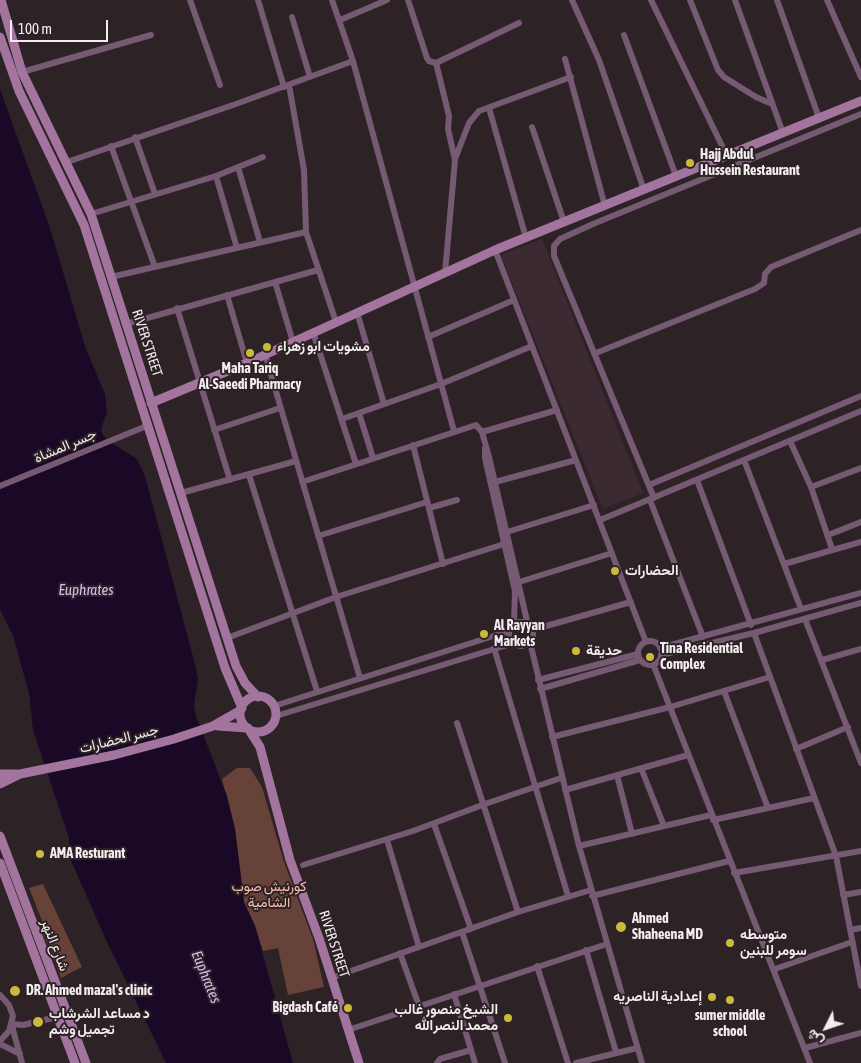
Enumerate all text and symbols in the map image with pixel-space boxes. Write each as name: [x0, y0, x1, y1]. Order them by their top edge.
scale bar: [12, 10, 110, 42]
text: 100 m: [18, 20, 52, 37]
place label: Hajj Abdul Hussein Restaurant: [700, 147, 800, 180]
marker: Hajj Abdul Hussein Restaurant: [684, 157, 696, 169]
street label: RIVER STREET: [128, 307, 166, 379]
place label: مشويات ابو زهراء: [277, 339, 370, 355]
marker: مشويات ابو زهراء: [261, 341, 273, 353]
marker: Maha Tariq Al-Saeedi Pharmacy: [244, 347, 256, 359]
place label: Maha Tariq Al-Saeedi Pharmacy: [199, 361, 301, 394]
street label: جسر المشاة: [31, 425, 99, 467]
place label: الحضارات: [625, 563, 679, 579]
marker: الحضارات: [609, 565, 621, 577]
water label: Euphrates: [58, 581, 114, 599]
place label: Al Rayyan Markets: [494, 618, 545, 650]
marker: Al Rayyan Markets: [478, 628, 490, 640]
place label: Tina Residential Complex: [660, 641, 743, 674]
place label: حديقة: [586, 643, 622, 659]
marker: حديقة: [570, 645, 582, 657]
marker: Tina Residential Complex: [644, 651, 656, 663]
street label: جسر الحضارات: [78, 721, 160, 757]
place label: AMA Resturant: [50, 846, 125, 862]
marker: AMA Resturant: [34, 848, 46, 860]
park label: كورنيش صوب الشامية: [232, 879, 306, 912]
street label: RIVER STREET: [315, 908, 353, 980]
place label: Ahmed Shaheena MD: [632, 911, 703, 944]
street label: شارع النهر: [37, 917, 73, 973]
marker: Ahmed Shaheena MD: [614, 920, 628, 934]
place label: متوسطه سومر للبنين: [740, 927, 807, 960]
marker: متوسطه سومر للبنين: [724, 937, 736, 949]
water label: Euphrates: [187, 948, 225, 1006]
place label: DR. Ahmed mazal's clinic: [26, 983, 152, 999]
marker: DR. Ahmed mazal's clinic: [8, 984, 22, 998]
place label: إعدادية الناصريه: [613, 989, 702, 1005]
marker: إعدادية الناصريه: [706, 991, 718, 1003]
marker: sumer middle school: [724, 994, 736, 1006]
place label: Bigdash Café: [273, 1000, 338, 1016]
marker: Bigdash Café: [342, 1002, 354, 1014]
place label: الشيخ منصور غالب محمد النصرالله: [394, 1002, 498, 1034]
north arrow: [801, 1003, 851, 1053]
place label: د مساعد الشرشاب تجميل وشم: [49, 1006, 150, 1038]
place label: sumer middle school: [695, 1008, 765, 1040]
marker: الشيخ منصور غالب محمد النصرالله: [502, 1012, 514, 1024]
marker: د مساعد الشرشاب تجميل وشم: [31, 1015, 45, 1029]
text: ش: [803, 1026, 826, 1049]

